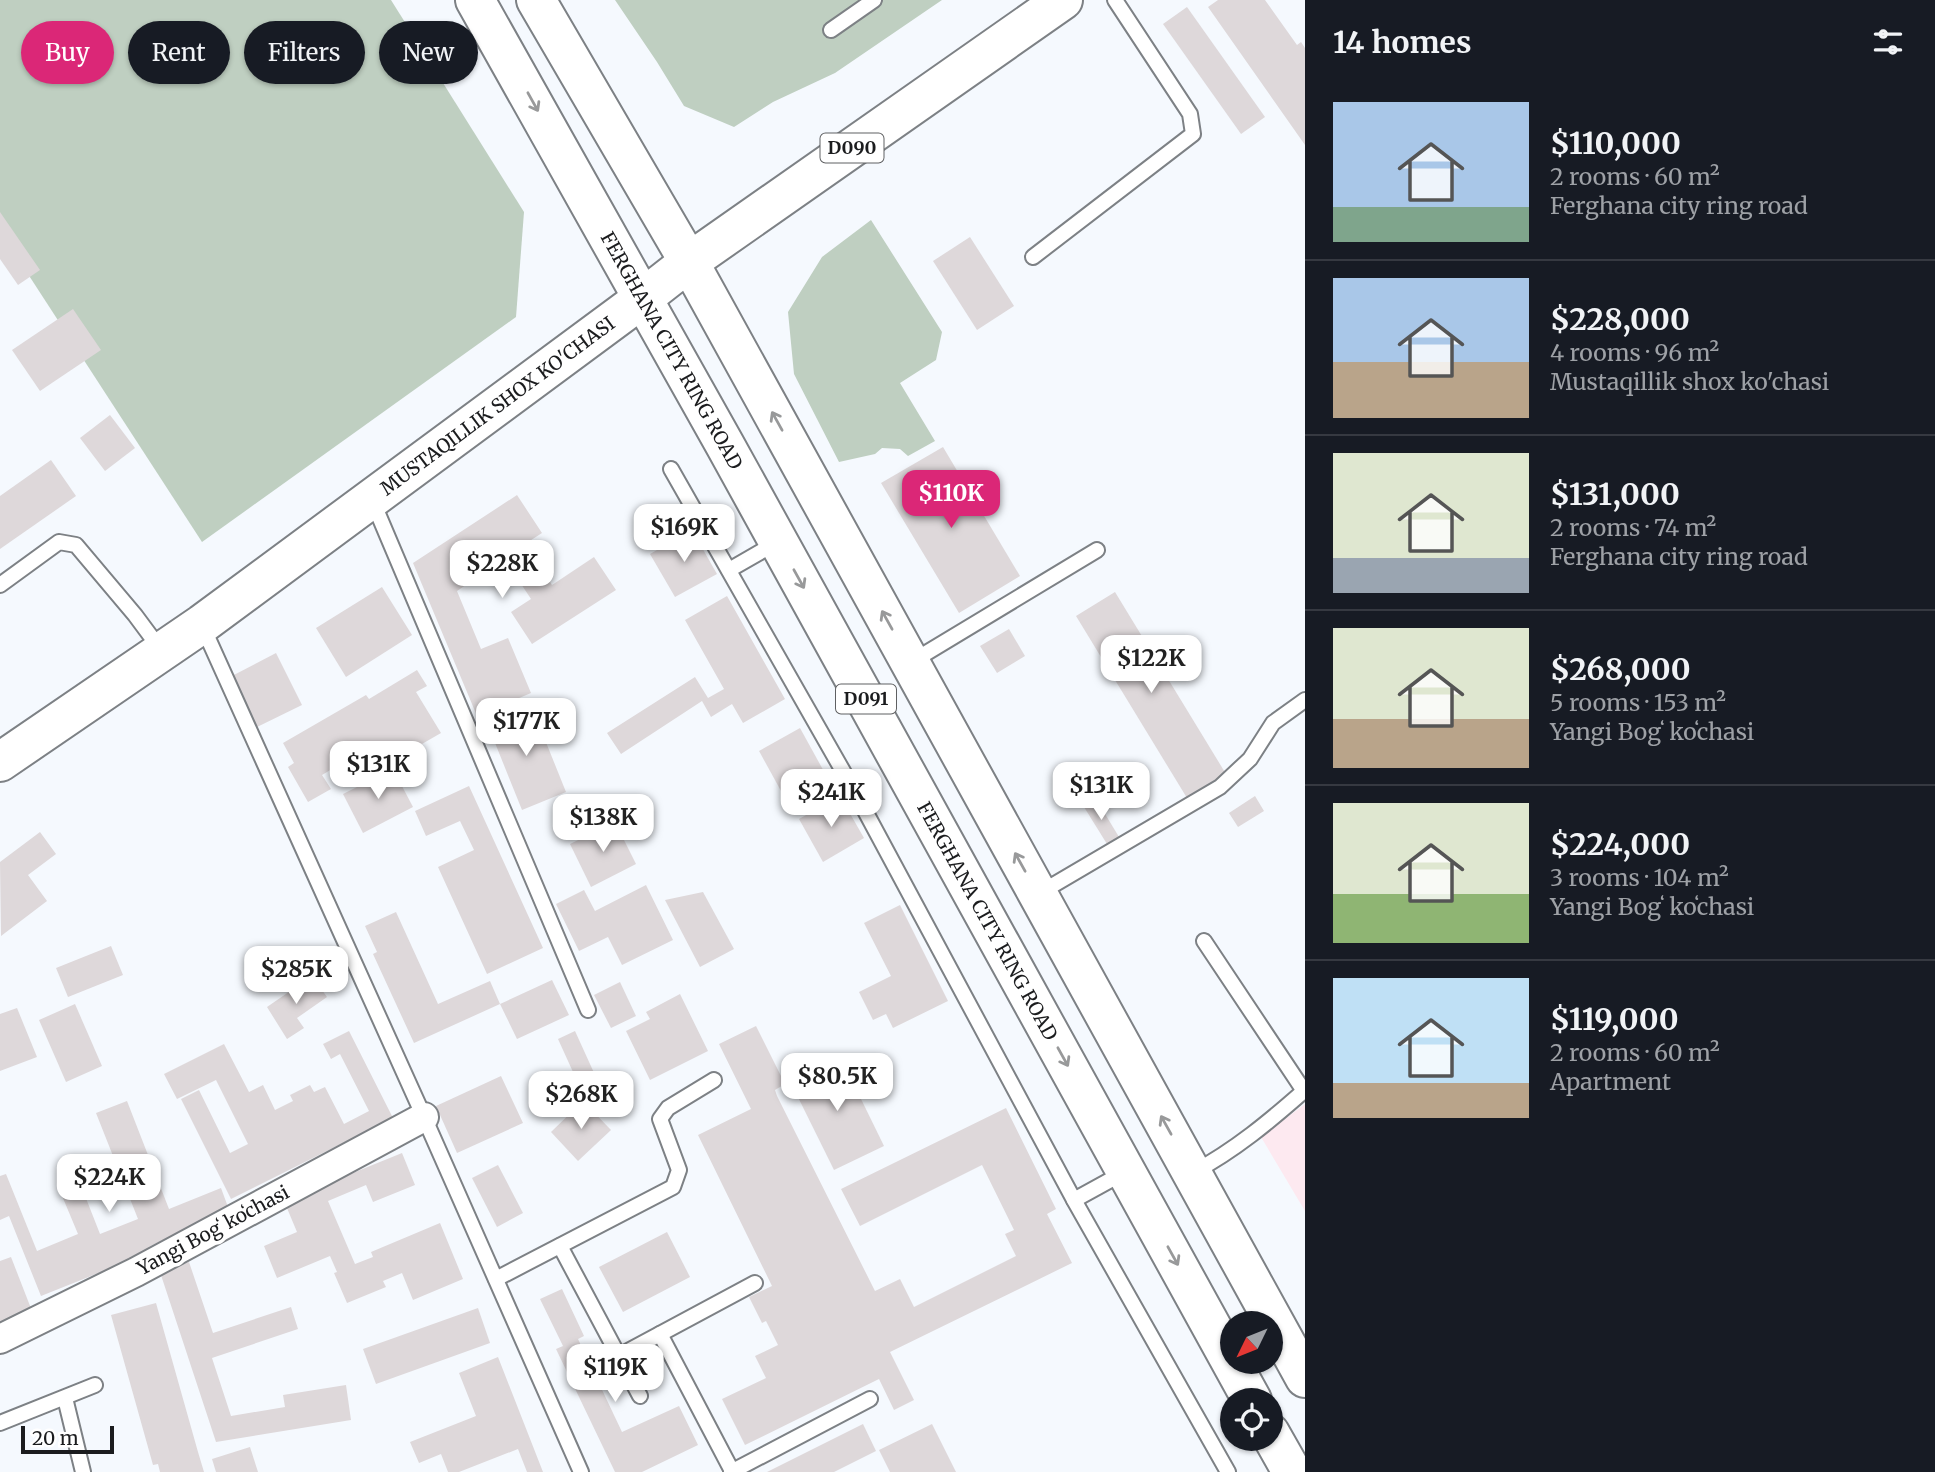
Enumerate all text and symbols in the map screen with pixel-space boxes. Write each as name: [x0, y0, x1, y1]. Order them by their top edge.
chip: Buy: [21, 21, 114, 84]
chip: Rent: [128, 21, 230, 84]
chip: Filters: [244, 21, 365, 84]
chip: New: [379, 21, 478, 84]
text: 14 homes: [1333, 23, 1471, 61]
icon: filters: [1869, 23, 1907, 61]
one-way arrow: [527, 91, 540, 112]
text: $110,000: [1550, 124, 1681, 162]
icon: home: [1389, 130, 1473, 214]
road number: D090: [820, 134, 884, 162]
text: 2 rooms · 60 m²: [1550, 162, 1720, 191]
text: Ferghana city ring road: [1550, 191, 1808, 220]
street label: FERGHANA CITY RING ROAD: [596, 227, 748, 474]
text: $228,000: [1550, 300, 1690, 338]
icon: home: [1389, 306, 1473, 390]
street label: MUSTAQILLIK SHOX KO'CHASI: [375, 311, 619, 500]
text: 4 rooms · 96 m²: [1550, 338, 1719, 367]
text: Mustaqillik shox ko'chasi: [1550, 367, 1829, 396]
one-way arrow: [769, 411, 783, 431]
pin: $110K: [902, 470, 1000, 530]
text: $131,000: [1550, 475, 1680, 513]
text: $110K: [918, 478, 984, 507]
icon: home: [1389, 481, 1473, 565]
pin: $169K: [635, 504, 733, 564]
text: $169K: [650, 512, 718, 541]
text: 2 rooms · 74 m²: [1550, 513, 1716, 542]
pin: $228K: [453, 540, 551, 600]
text: Ferghana city ring road: [1550, 542, 1808, 571]
text: $228K: [466, 548, 538, 577]
one-way arrow: [793, 568, 807, 588]
one-way arrow: [879, 610, 893, 630]
pin: $122K: [1102, 636, 1200, 695]
text: $122K: [1117, 643, 1185, 672]
text: $268,000: [1550, 650, 1691, 688]
icon: home: [1389, 656, 1473, 740]
road number: D091: [836, 684, 896, 714]
text: 5 rooms · 153 m²: [1550, 688, 1726, 717]
pin: $177K: [477, 698, 575, 758]
text: $177K: [492, 706, 560, 735]
text: Yangi Bogʻ koʻchasi: [1550, 717, 1754, 746]
pin: $131K: [329, 742, 427, 801]
text: $131K: [346, 749, 410, 778]
pin: $131K: [1052, 762, 1150, 822]
pin: $241K: [782, 770, 880, 829]
text: $131K: [1069, 770, 1133, 799]
text: $241K: [797, 777, 865, 806]
pin: $138K: [554, 794, 652, 854]
street label: FERGHANA CITY RING ROAD: [912, 797, 1063, 1044]
text: $138K: [569, 802, 637, 831]
text: $224,000: [1550, 825, 1690, 863]
icon: home: [1389, 831, 1473, 915]
one-way arrow: [1013, 852, 1026, 873]
text: 3 rooms · 104 m²: [1550, 863, 1729, 892]
text: Yangi Bogʻ koʻchasi: [1550, 892, 1754, 921]
pin: $285K: [247, 946, 345, 1006]
text: $285K: [260, 954, 332, 983]
text: $119,000: [1550, 1000, 1679, 1038]
icon: home: [1389, 1006, 1473, 1090]
text: 2 rooms · 60 m²: [1550, 1038, 1720, 1067]
one-way arrow: [1056, 1046, 1070, 1066]
pin: $80.5K: [780, 1054, 894, 1113]
text: $80.5K: [797, 1061, 877, 1090]
text: Apartment: [1550, 1067, 1671, 1096]
pin: $268K: [532, 1072, 630, 1131]
text: $268K: [545, 1079, 617, 1108]
one-way arrow: [1159, 1116, 1173, 1136]
pin: $224K: [60, 1154, 158, 1214]
text: $224K: [73, 1162, 145, 1191]
street label: Yangi Bogʻ koʻchasi: [132, 1180, 293, 1281]
one-way arrow: [1167, 1245, 1180, 1266]
north arrow: [1220, 1311, 1283, 1374]
map controls: [1220, 1311, 1283, 1451]
pin: $119K: [566, 1344, 664, 1404]
text: $119K: [583, 1352, 647, 1381]
button: locate: [1220, 1388, 1283, 1451]
scale bar: [21, 1423, 114, 1455]
text: 20 m: [32, 1426, 79, 1450]

